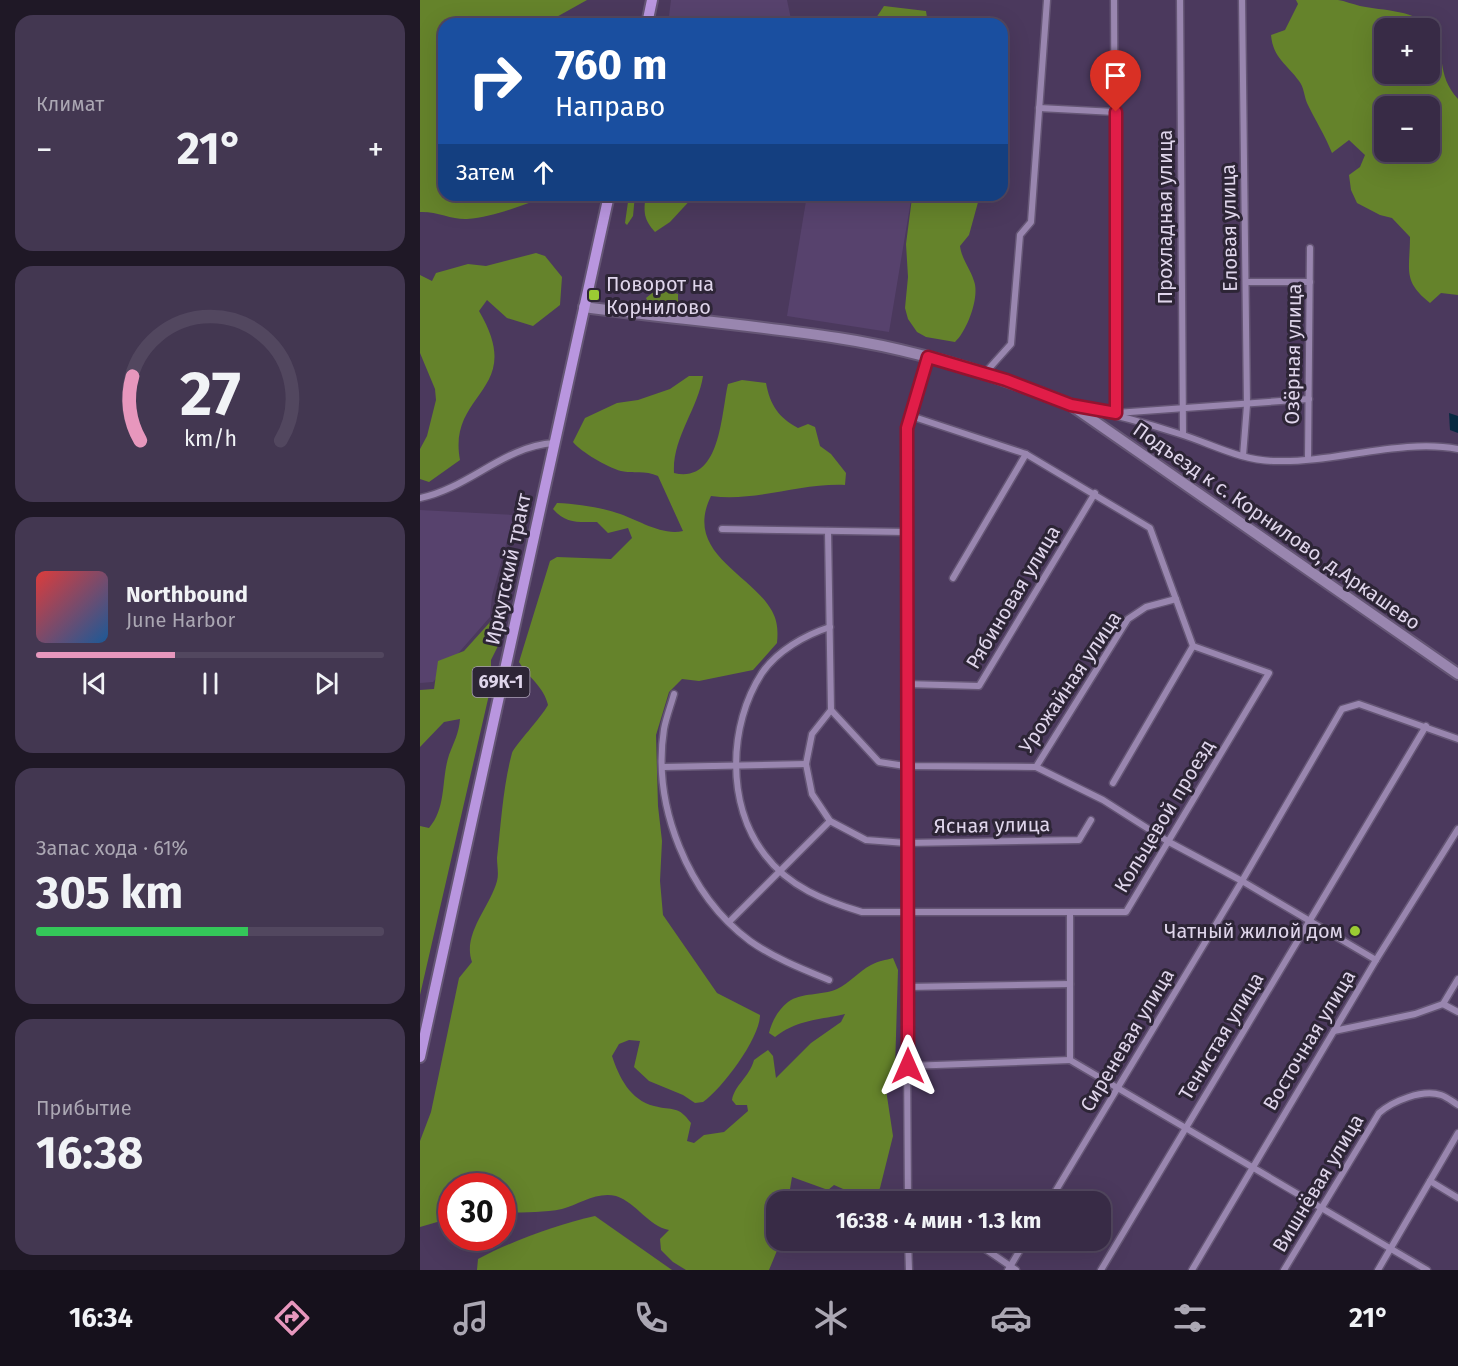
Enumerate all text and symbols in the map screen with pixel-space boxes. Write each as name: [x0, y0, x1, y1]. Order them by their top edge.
map controls: [1374, 18, 1440, 162]
button: +: [1374, 18, 1440, 84]
text: 760 m: [555, 40, 668, 90]
icon: right: [456, 42, 534, 120]
pin: [1090, 50, 1141, 112]
icon: arrive: [1099, 59, 1132, 92]
text: Направо: [555, 91, 665, 123]
text: Климат: [36, 92, 104, 116]
button: −: [1374, 96, 1440, 162]
text: 21°: [177, 122, 243, 176]
text: −: [36, 130, 53, 170]
text: +: [368, 130, 384, 170]
street label: Прохладная улица: [1153, 130, 1177, 304]
icon: ahead: [527, 156, 560, 189]
text: Затем: [456, 159, 515, 186]
street label: Еловая улица: [1216, 164, 1242, 292]
place label: Поворот на Корнилово: [606, 272, 714, 319]
street label: Озёрная улица: [1280, 283, 1306, 425]
marker: Поворот на Корнилово: [587, 288, 601, 302]
text: 27: [180, 357, 240, 432]
street label: Подъезд к с. Корнилово, д.Аркашево: [1129, 417, 1425, 635]
text: km/h: [183, 426, 237, 452]
street label: Иркутский тракт: [480, 490, 536, 647]
street label: Рябиновая улица: [961, 521, 1065, 673]
text: Northbound: [126, 581, 248, 608]
street label: Урожайная улица: [1014, 607, 1126, 757]
text: June Harbor: [126, 608, 235, 632]
icon: previous: [78, 667, 111, 700]
icon: pause: [194, 667, 227, 700]
icon: next: [310, 667, 343, 700]
road number: 69К-1: [472, 667, 530, 697]
street label: Кольцевой проезд: [1109, 735, 1219, 897]
street label: Ясная улица: [934, 812, 1050, 838]
text: Запас хода · 61%: [36, 836, 188, 860]
text: 305 km: [36, 866, 183, 920]
place label: Чатный жилой дом: [1164, 919, 1343, 943]
marker: Чатный жилой дом: [1348, 924, 1362, 938]
street label: Сиреневая улица: [1075, 964, 1179, 1116]
street label: Восточная улица: [1258, 965, 1360, 1115]
street label: Тенистая улица: [1173, 968, 1269, 1104]
position arrow: [876, 1034, 940, 1098]
text: Прибытие: [36, 1096, 132, 1120]
street label: Вишнёвая улица: [1267, 1110, 1369, 1256]
text: 16:38: [36, 1126, 143, 1180]
speed limit sign: 30: [438, 1173, 516, 1251]
text: 16:38 · 4 мин · 1.3 km: [836, 1207, 1041, 1234]
icon: directions: [271, 1297, 313, 1339]
icon: music: [450, 1297, 492, 1339]
icon: phone: [630, 1297, 672, 1339]
icon: climate: [810, 1297, 852, 1339]
icon: car: [990, 1297, 1032, 1339]
icon: filters: [1169, 1297, 1211, 1339]
text: 16:34: [69, 1302, 133, 1334]
text: 21°: [1349, 1302, 1389, 1334]

